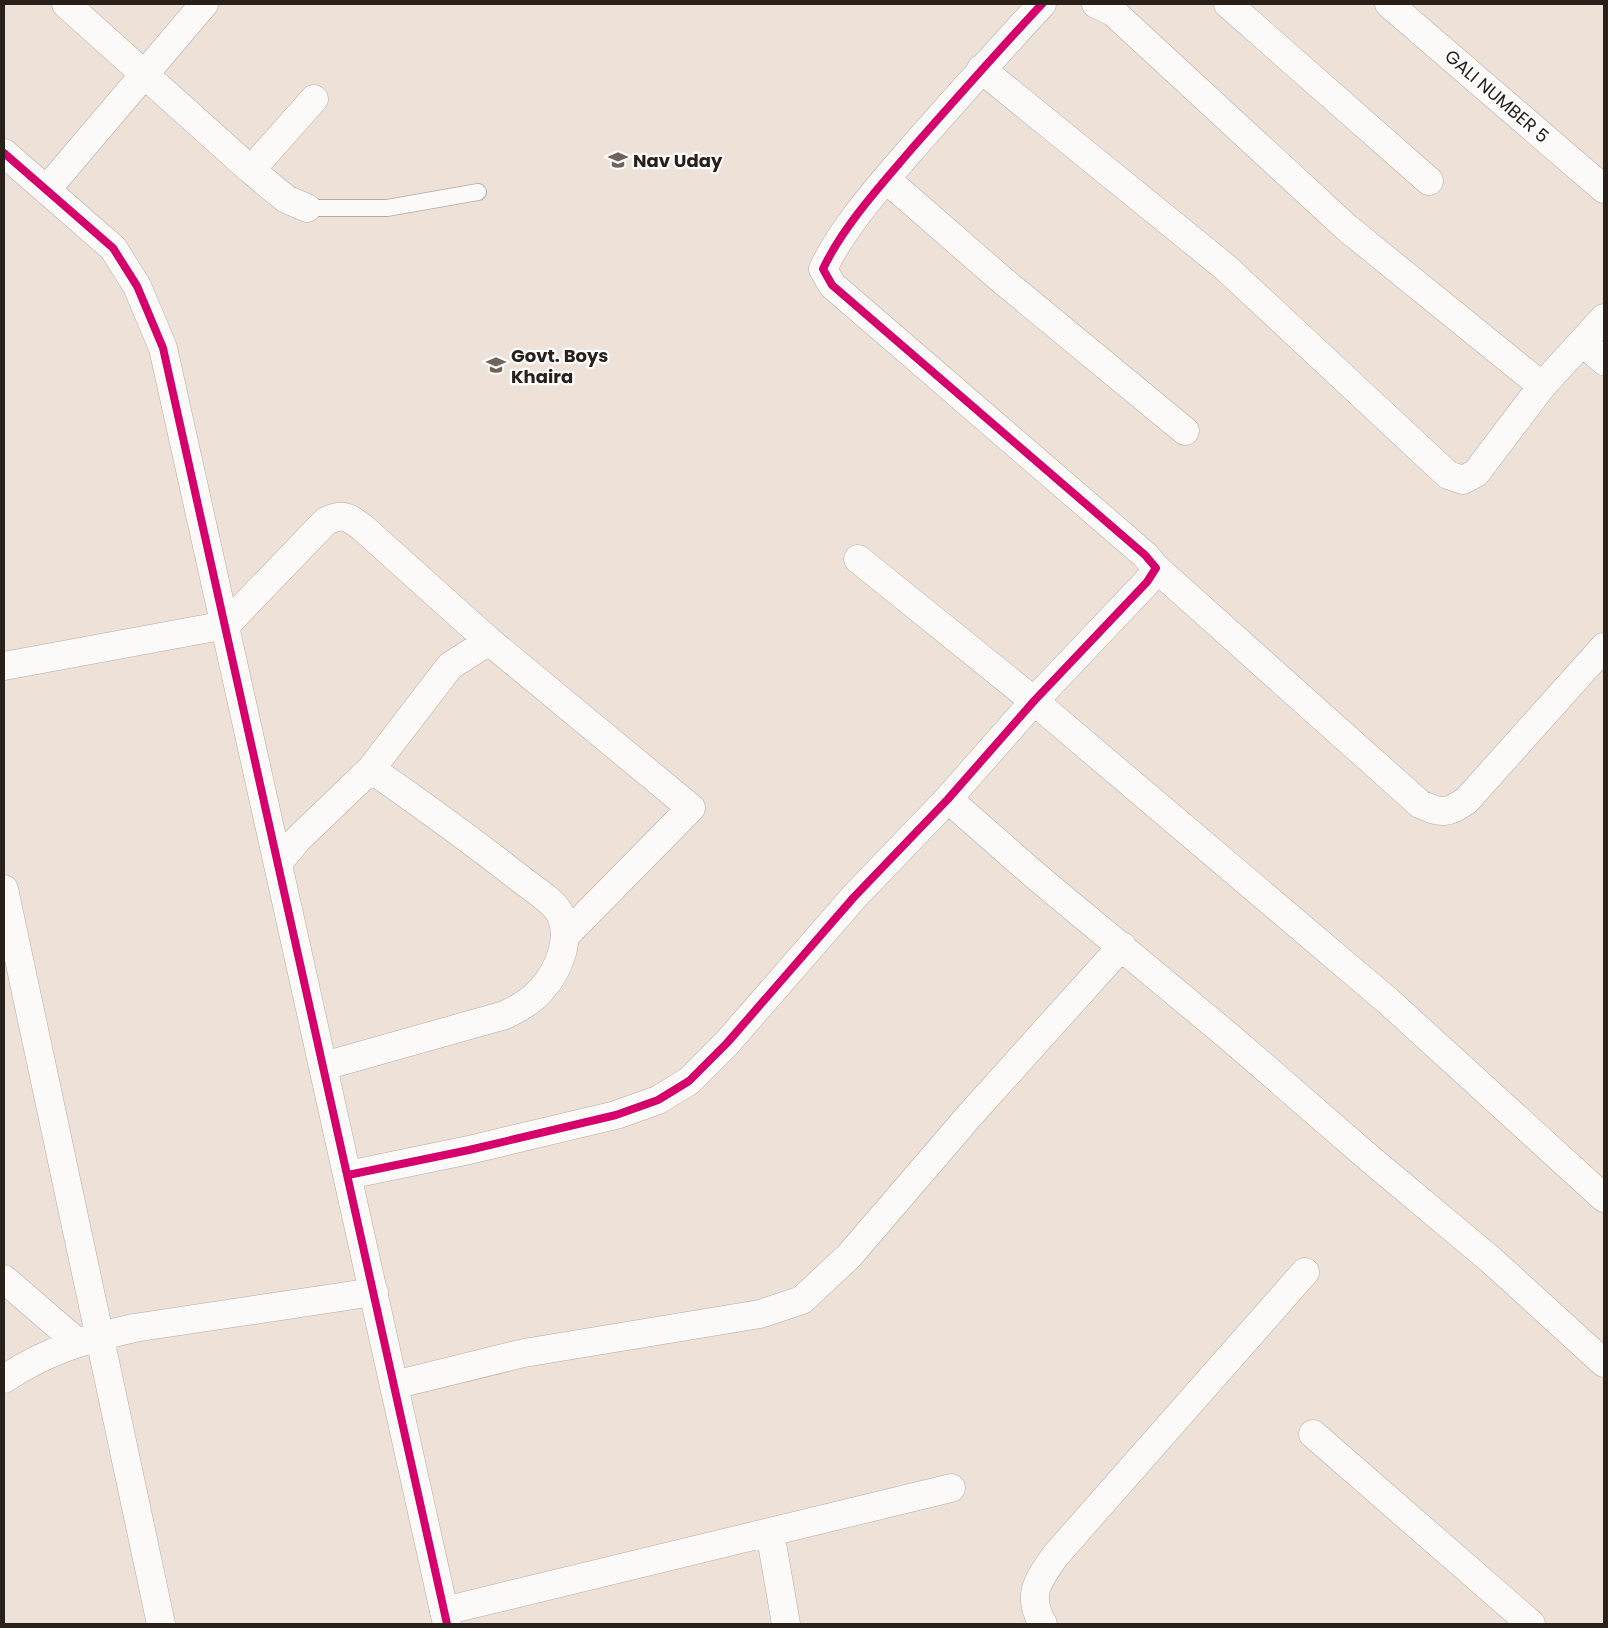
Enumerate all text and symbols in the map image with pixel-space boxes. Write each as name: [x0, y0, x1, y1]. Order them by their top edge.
street label: GALI NUMBER 5: [1439, 44, 1555, 148]
place label: Nav Uday: [633, 148, 723, 173]
school or university icon: Nav Uday: [607, 149, 629, 171]
place label: Govt. Boys Khaira: [511, 343, 608, 389]
school or university icon: Govt. Boys Khaira: [485, 354, 507, 376]

